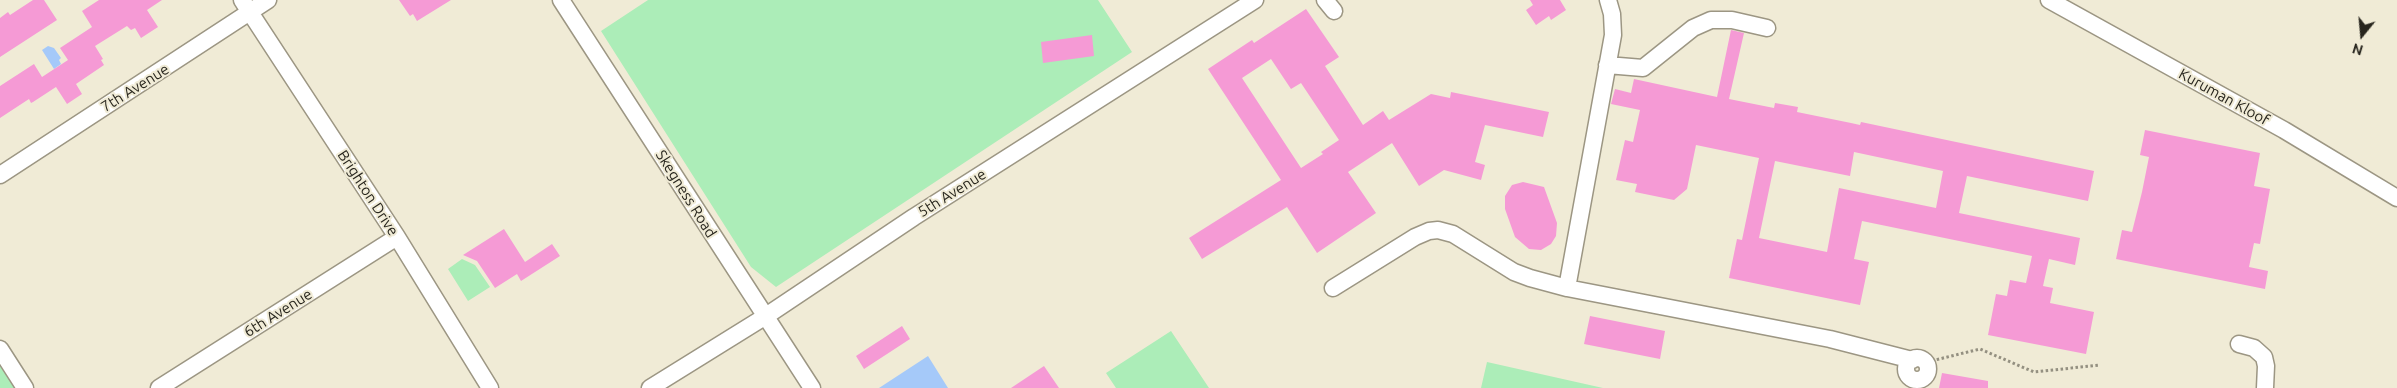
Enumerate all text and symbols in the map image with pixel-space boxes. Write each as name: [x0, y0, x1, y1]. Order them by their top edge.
north arrow: [2337, 10, 2387, 60]
text: N: [2350, 40, 2365, 59]
street label: 7th Avenue: [98, 60, 172, 116]
street label: Kuruman Kloof: [2176, 65, 2272, 129]
street label: Brighton Drive: [334, 147, 402, 239]
street label: Skegness Road: [652, 147, 720, 241]
street label: 5th Avenue: [915, 165, 989, 221]
street label: 6th Avenue: [241, 285, 315, 341]

